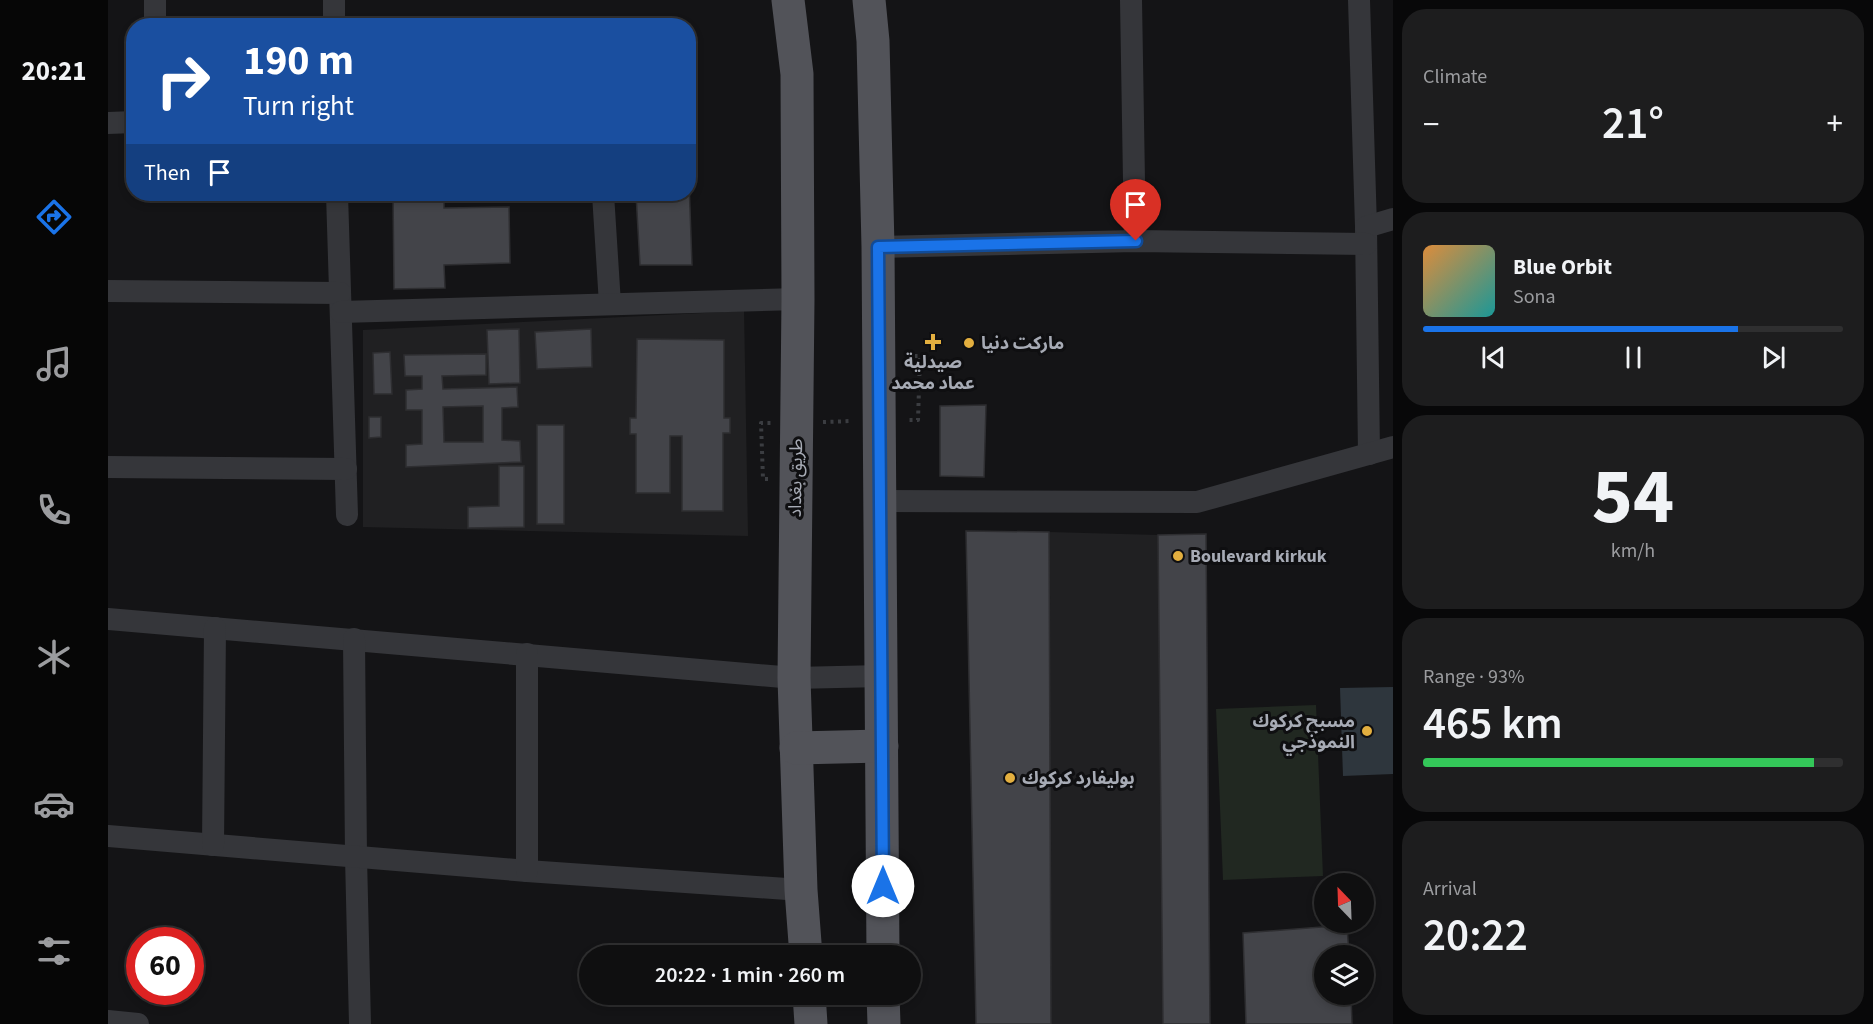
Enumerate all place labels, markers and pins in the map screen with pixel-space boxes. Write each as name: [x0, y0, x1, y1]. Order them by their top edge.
pin: [1110, 179, 1161, 241]
place label: ماركت دنيا: [981, 331, 1064, 356]
marker: صيدلية عماد محمد: [926, 335, 940, 349]
marker: ماركت دنيا: [962, 336, 976, 350]
place label: صيدلية عماد محمد: [891, 350, 975, 396]
place label: Boulevard kirkuk: [1190, 544, 1327, 569]
marker: Boulevard kirkuk: [1171, 549, 1185, 563]
place label: مسبح كركوك النموذجي: [1252, 709, 1355, 756]
marker: مسبح كركوك النموذجي: [1360, 724, 1374, 738]
place label: بوليفارد كركوك: [1022, 766, 1135, 791]
marker: بوليفارد كركوك: [1003, 771, 1017, 785]

